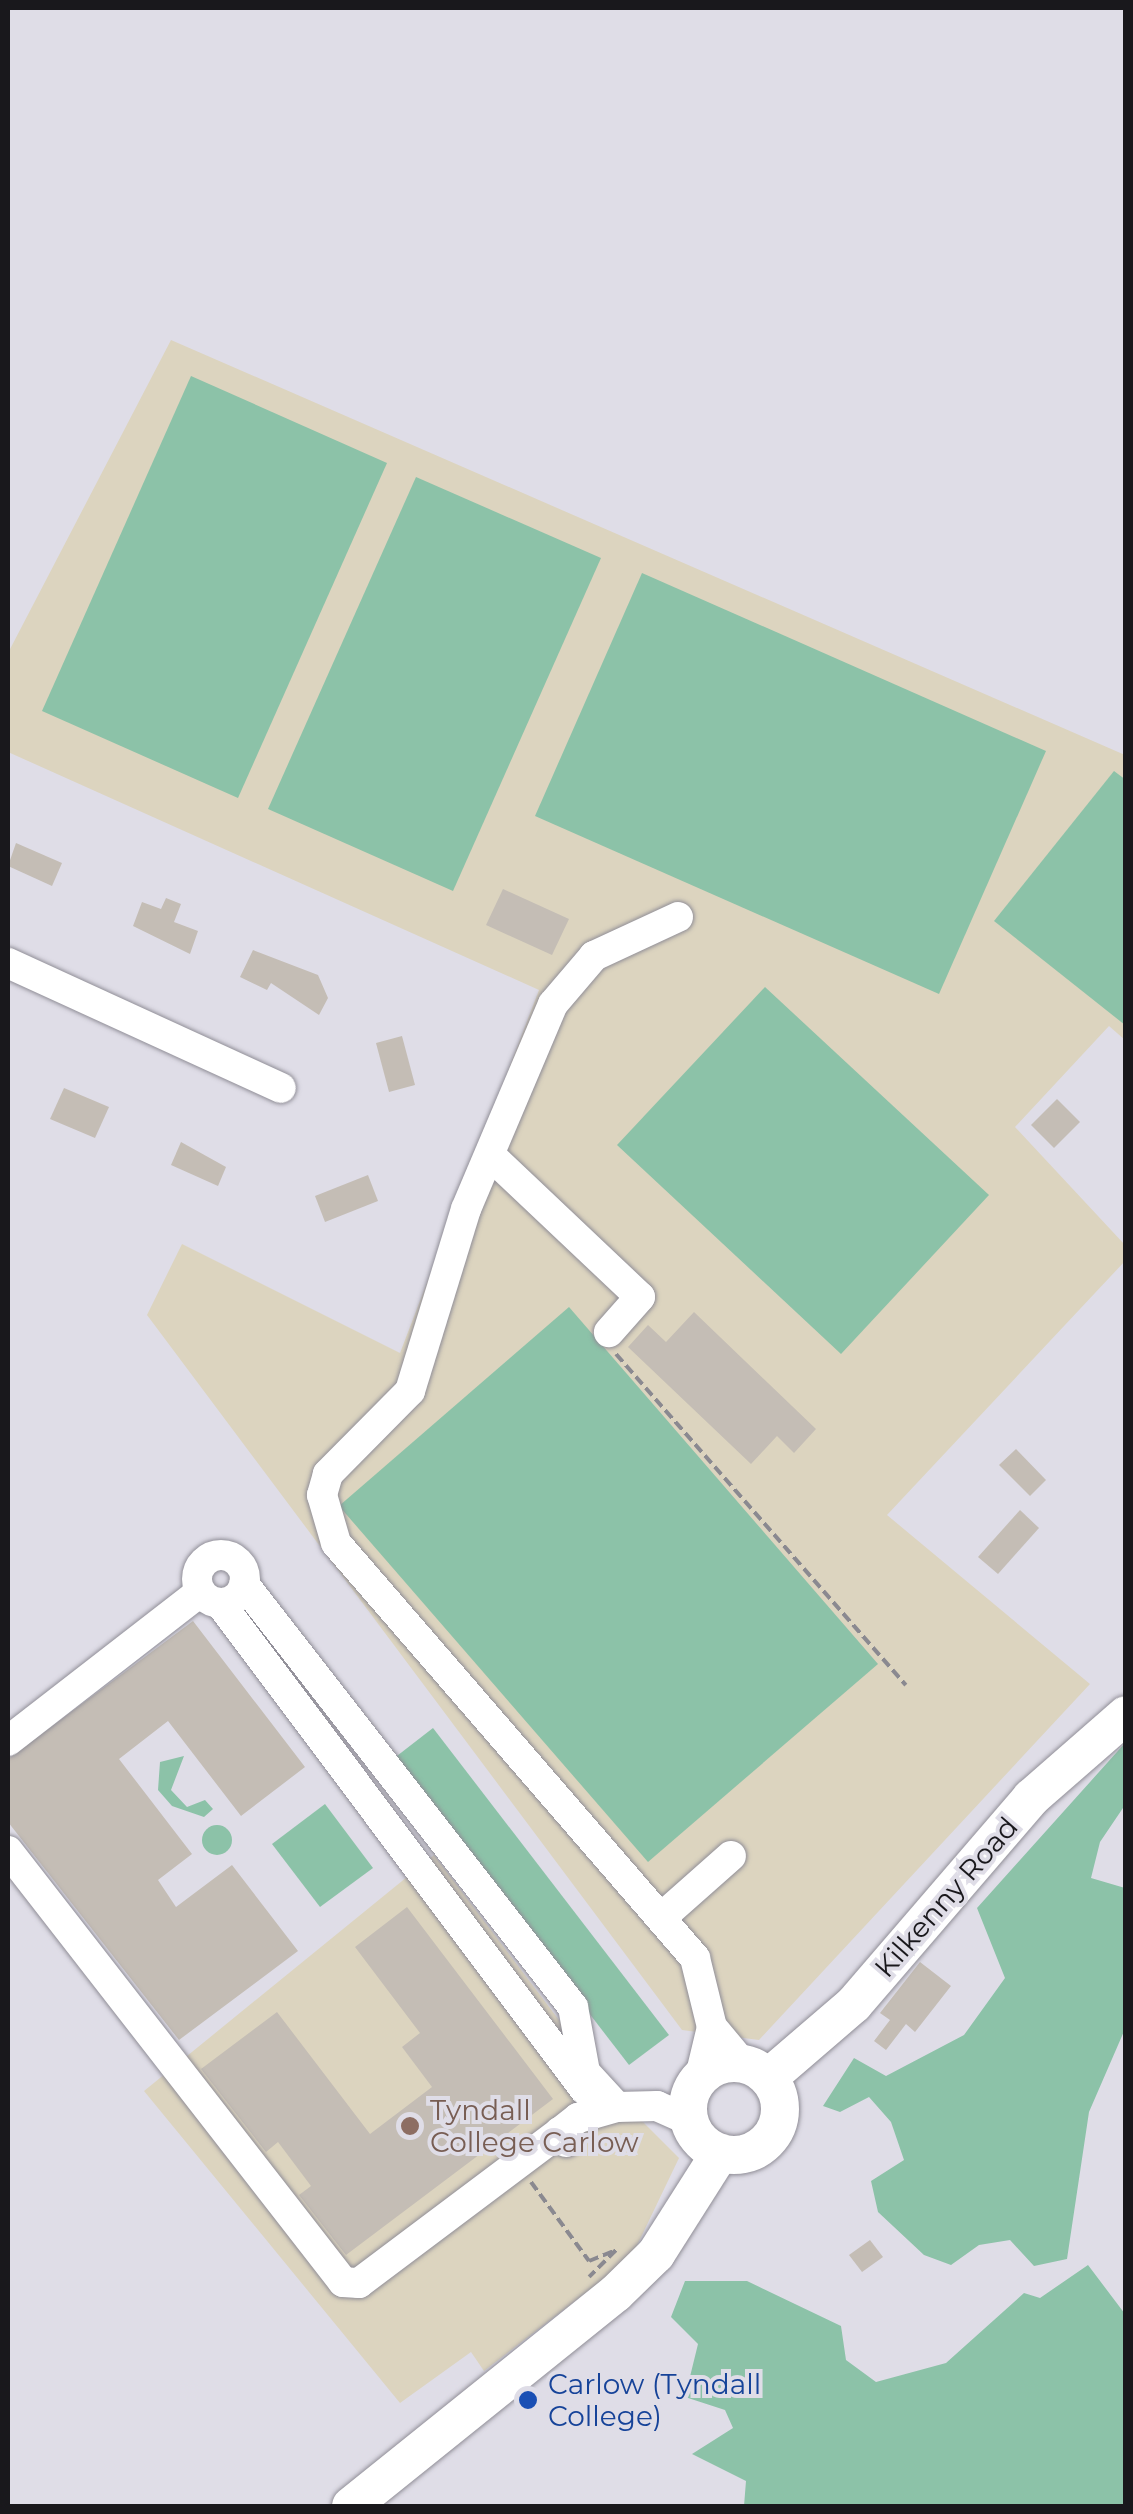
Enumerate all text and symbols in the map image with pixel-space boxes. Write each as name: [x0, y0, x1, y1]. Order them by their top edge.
street label: Kilkenny Road: [867, 1810, 1025, 1984]
place label: Tyndall College Carlow: [430, 2093, 639, 2159]
marker: Tyndall College Carlow: [399, 2115, 421, 2137]
place label: Carlow (Tyndall College): [548, 2367, 761, 2433]
marker: Carlow (Tyndall College): [517, 2389, 539, 2411]

